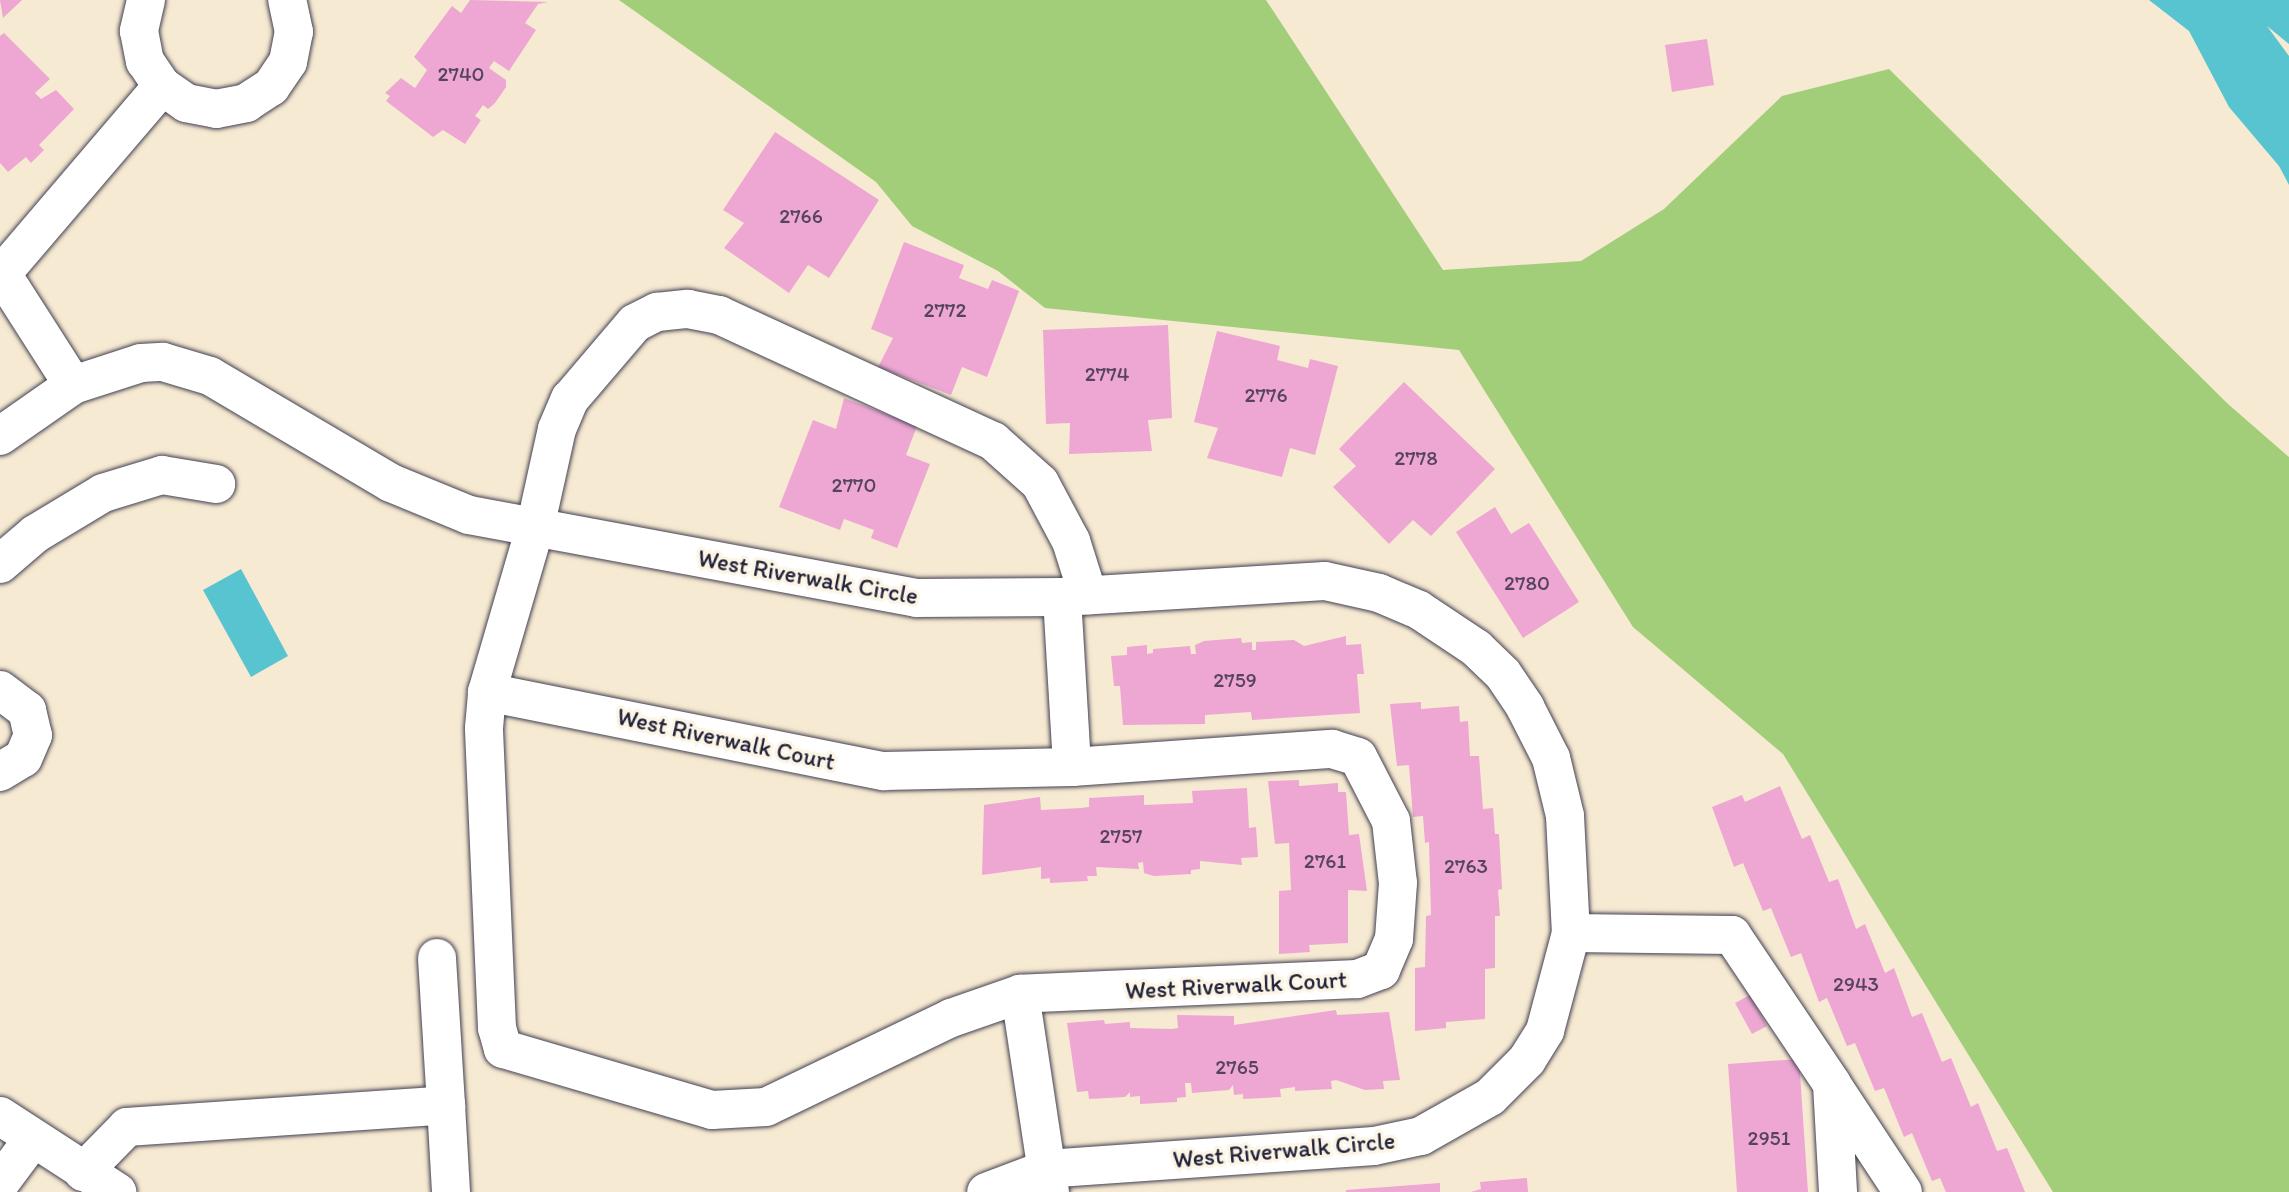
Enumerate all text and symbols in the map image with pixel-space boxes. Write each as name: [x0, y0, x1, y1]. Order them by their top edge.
house number: 2740: [437, 61, 485, 87]
house number: 2766: [779, 203, 823, 229]
house number: 2772: [924, 297, 966, 323]
house number: 2774: [1085, 361, 1129, 387]
house number: 2776: [1245, 382, 1287, 408]
house number: 2778: [1394, 445, 1438, 471]
house number: 2770: [832, 472, 876, 498]
street label: West Riverwalk Circle: [696, 544, 920, 610]
house number: 2780: [1504, 570, 1550, 596]
house number: 2759: [1213, 667, 1257, 693]
street label: West Riverwalk Court: [615, 702, 837, 776]
house number: 2757: [1100, 823, 1142, 849]
house number: 2761: [1304, 848, 1346, 874]
house number: 2763: [1444, 853, 1488, 879]
street label: West Riverwalk Court: [1125, 965, 1347, 1005]
house number: 2943: [1833, 971, 1879, 997]
house number: 2765: [1215, 1054, 1259, 1080]
house number: 2951: [1748, 1125, 1790, 1151]
street label: West Riverwalk Circle: [1172, 1126, 1396, 1174]

